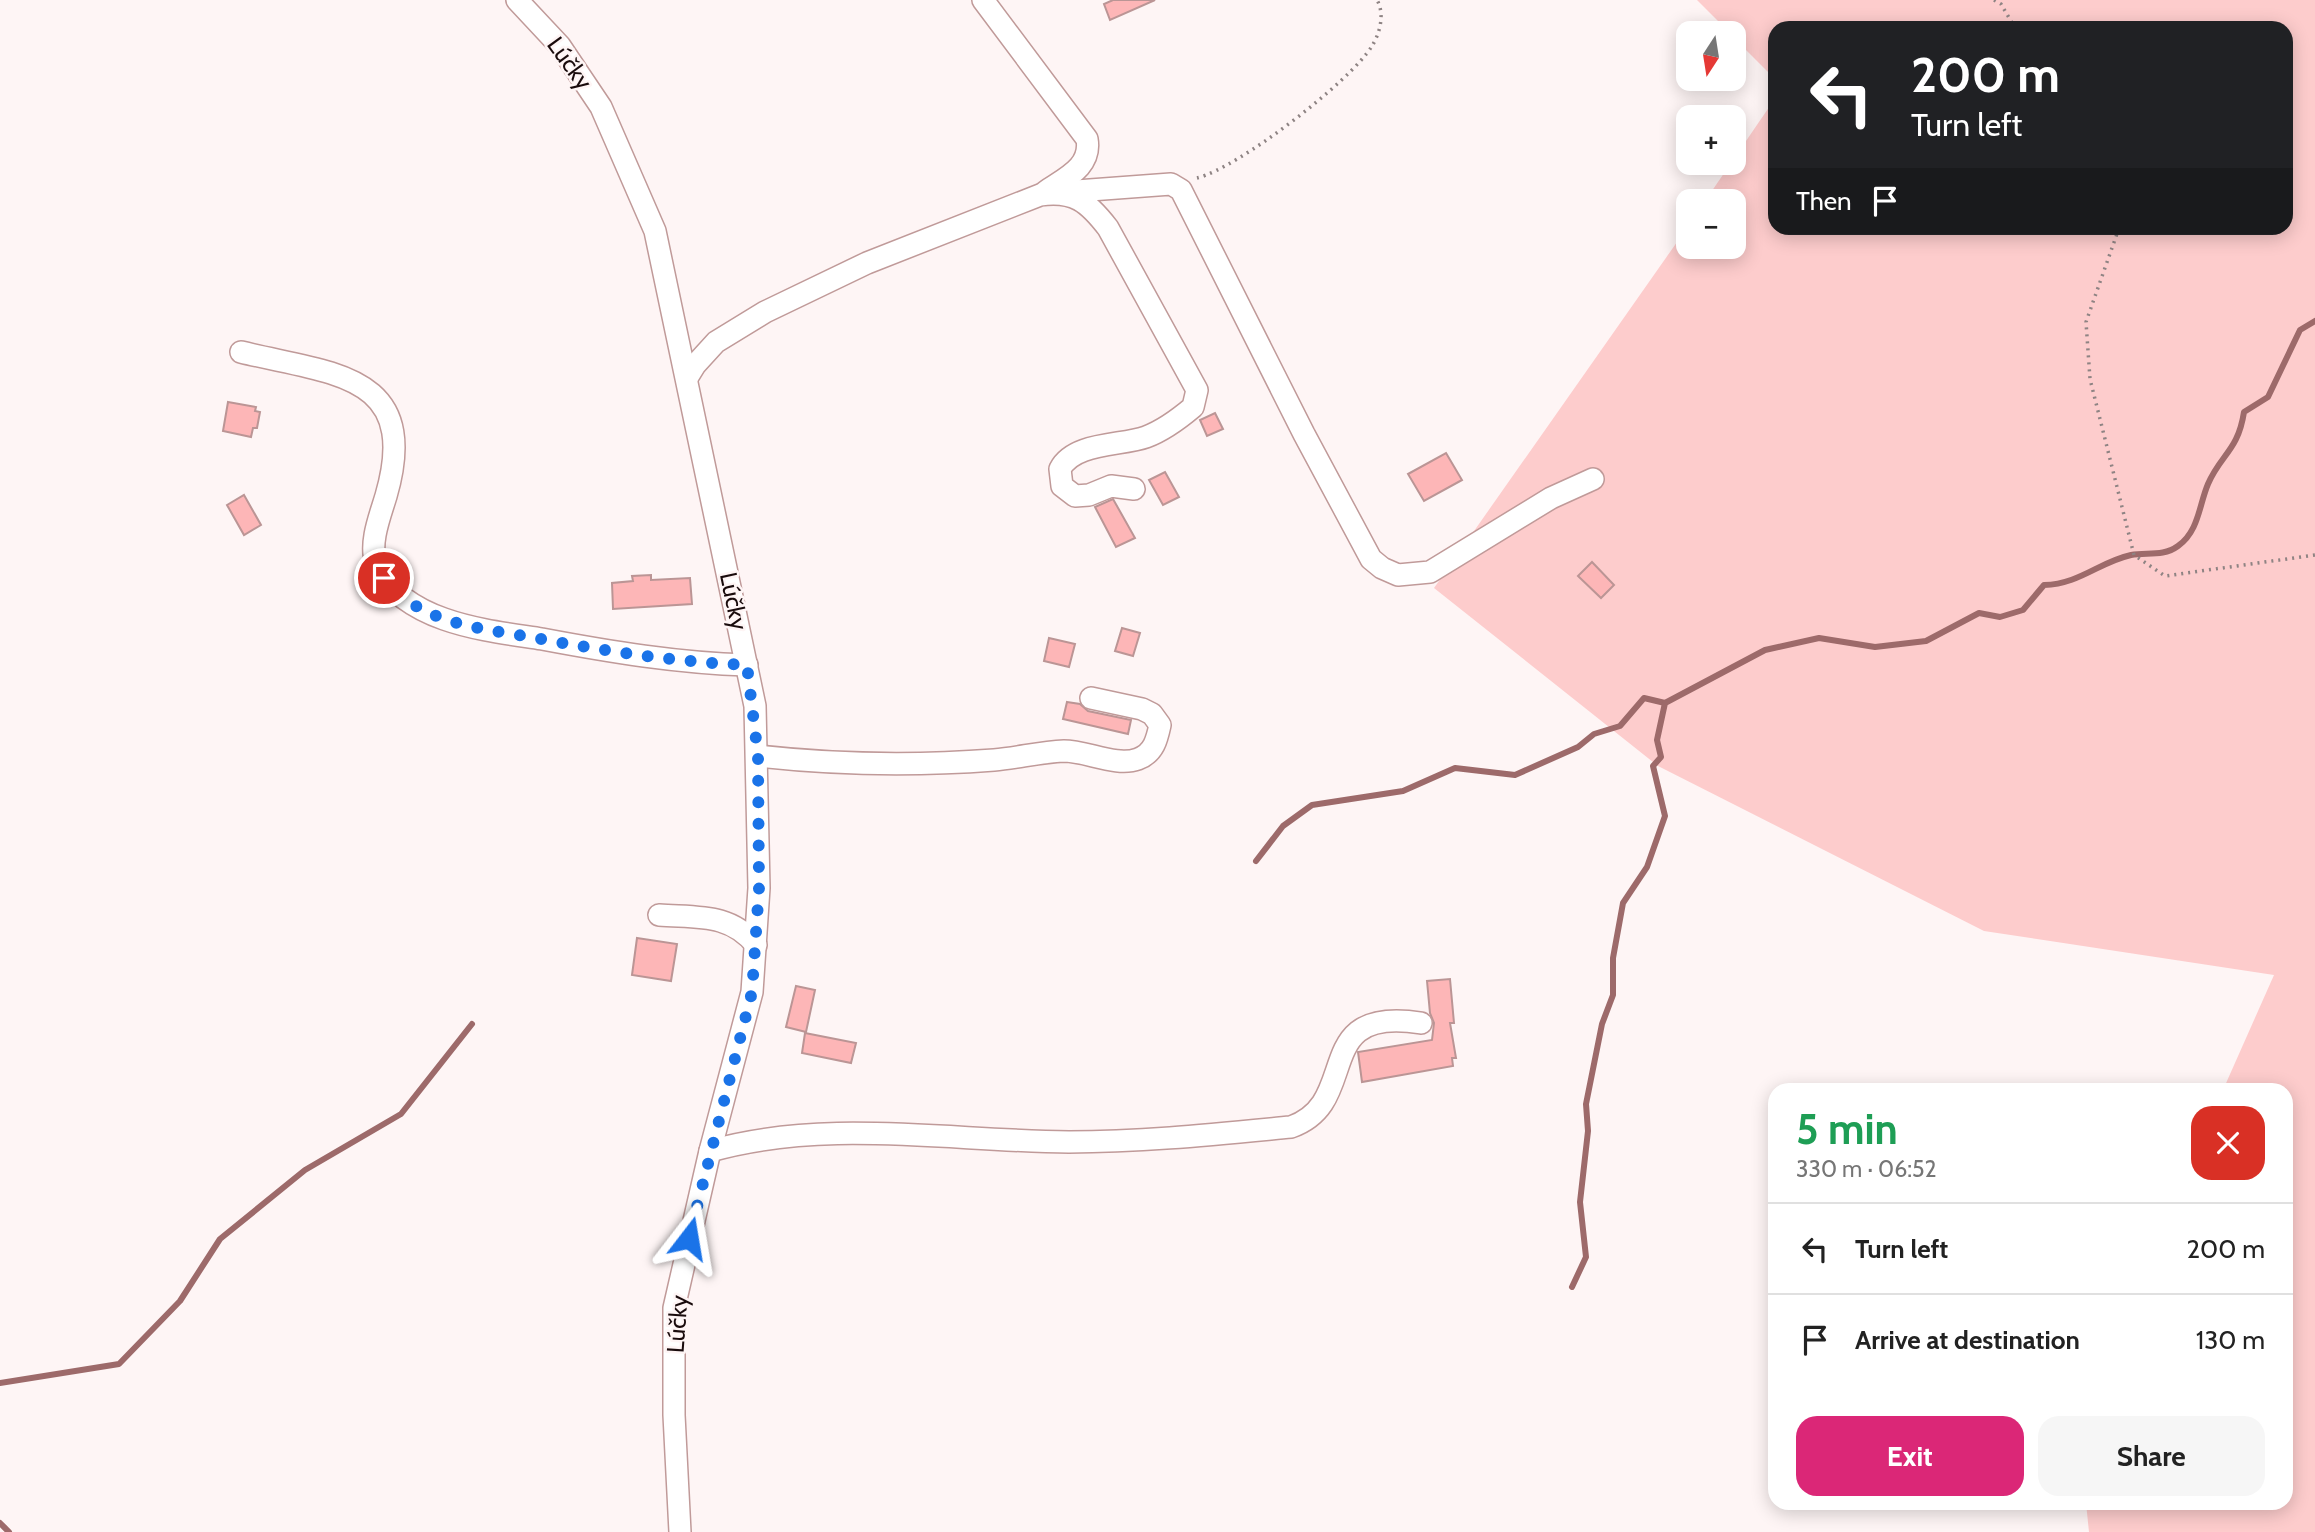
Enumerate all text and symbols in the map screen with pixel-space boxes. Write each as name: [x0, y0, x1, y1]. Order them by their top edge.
north arrow: [1676, 21, 1746, 91]
map controls: [1676, 21, 1746, 259]
street label: Lúčky: [541, 31, 599, 95]
text: 200 m: [1911, 45, 2060, 104]
icon: left: [1796, 49, 1887, 140]
button: +: [1676, 105, 1746, 175]
text: Turn left: [1911, 105, 2022, 144]
icon: arrive: [1866, 182, 1904, 220]
text: Then: [1796, 185, 1852, 217]
button: −: [1676, 189, 1746, 259]
pin: [354, 548, 414, 608]
icon: arrive: [365, 559, 403, 597]
street label: Lúčky: [714, 570, 754, 632]
text: 5 min: [1796, 1103, 1898, 1155]
button: close: [2191, 1106, 2265, 1180]
text: 330 m · 06:52: [1796, 1155, 1937, 1183]
position arrow: [652, 1201, 726, 1275]
icon: left: [1796, 1230, 1834, 1268]
text: Turn left: [1855, 1233, 1948, 1265]
text: 200 m: [2186, 1233, 2265, 1265]
street label: Lúčky: [661, 1294, 693, 1354]
icon: arrive: [1796, 1321, 1834, 1359]
text: Arrive at destination: [1855, 1324, 2080, 1356]
text: 130 m: [2196, 1324, 2265, 1356]
button: Exit: [1796, 1416, 2024, 1496]
button: Share: [2038, 1416, 2265, 1496]

